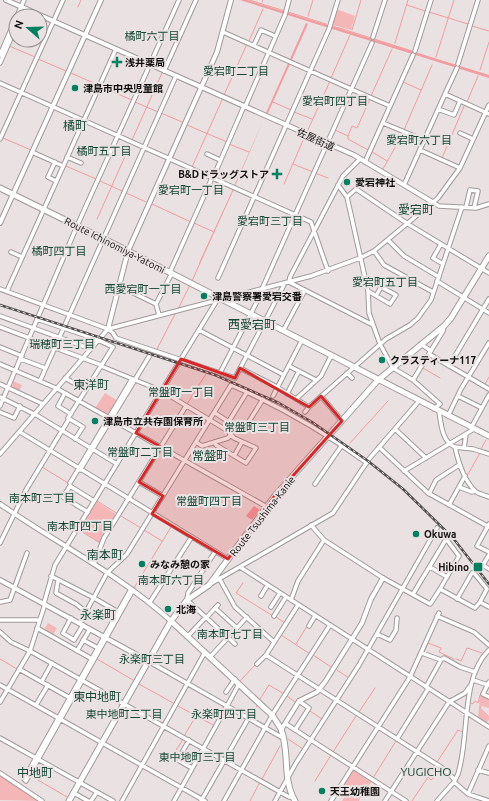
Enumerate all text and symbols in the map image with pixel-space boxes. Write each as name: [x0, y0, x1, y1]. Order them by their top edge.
north arrow: [8, 8, 48, 48]
text: N: [12, 19, 26, 30]
district label: 橘町六丁目: [125, 30, 180, 42]
marker: 浅井薬局: [112, 57, 122, 67]
place label: 浅井薬局: [125, 57, 165, 68]
district label: 愛宕町二丁目: [203, 65, 269, 77]
marker: 津島市中央児童館: [70, 83, 80, 93]
place label: 津島市中央児童館: [83, 83, 163, 94]
district label: 愛宕町四丁目: [302, 95, 368, 107]
district label: 橘町: [63, 119, 87, 132]
street label: 佐屋街道: [295, 126, 336, 153]
district label: 愛宕町六丁目: [386, 134, 452, 146]
district label: 橘町五丁目: [77, 145, 132, 157]
place label: B&Dドラッグストア: [178, 169, 269, 180]
marker: B&Dドラッグストア: [272, 169, 282, 179]
marker: 愛宕神社: [342, 177, 352, 187]
place label: 愛宕神社: [355, 177, 396, 188]
district label: 愛宕町一丁目: [158, 184, 224, 196]
district label: 愛宕町: [398, 203, 434, 216]
street label: Route Ichinomiya-Yatomi: [63, 215, 167, 276]
district label: 愛宕町三丁目: [237, 215, 303, 227]
district label: 橘町四丁目: [32, 245, 87, 257]
district label: 愛宕町五丁目: [352, 276, 418, 288]
district label: 西愛宕町一丁目: [105, 283, 182, 295]
marker: 津島警察署愛宕交番: [199, 291, 209, 301]
place label: 津島警察署愛宕交番: [212, 291, 302, 302]
district label: 西愛宕町: [228, 318, 276, 331]
district label: 瑞穂町三丁目: [29, 338, 95, 350]
marker: クラスティーナ117: [377, 355, 387, 365]
place label: クラスティーナ117: [390, 355, 476, 366]
district label: 東洋町: [73, 378, 109, 391]
district label: 常盤町一丁目: [148, 386, 214, 398]
marker: 津島市立共存園保育所: [90, 416, 100, 426]
place label: 津島市立共存園保育所: [103, 416, 203, 427]
district label: 常盤町三丁目: [224, 421, 290, 433]
district label: 常盤町二丁目: [107, 446, 173, 458]
district label: 常盤町: [192, 449, 228, 462]
street label: Route Tsushima-Kanie: [228, 474, 297, 559]
district label: 南本町三丁目: [9, 492, 75, 504]
district label: 常盤町四丁目: [176, 495, 242, 507]
district label: 南本町四丁目: [47, 520, 113, 532]
marker: Okuwa: [411, 529, 421, 539]
place label: Okuwa: [424, 529, 456, 540]
district label: 南本町: [87, 548, 123, 561]
marker: みなみ憩の家: [137, 559, 147, 569]
place label: みなみ憩の家: [150, 559, 210, 570]
marker: Hibino: [472, 561, 484, 573]
place label: Hibino: [438, 562, 469, 573]
district label: 南本町六丁目: [138, 574, 204, 586]
marker: 北海: [163, 604, 173, 614]
place label: 北海: [176, 604, 196, 615]
district label: 永楽町: [80, 608, 116, 621]
district label: 南本町七丁目: [197, 628, 263, 640]
district label: 永楽町三丁目: [119, 653, 185, 665]
district label: 東中地町: [73, 690, 121, 703]
district label: 東中地町二丁目: [86, 708, 163, 720]
district label: 永楽町四丁目: [191, 708, 257, 720]
district label: 東中地町三丁目: [159, 751, 236, 763]
district label: YUGICHO: [400, 765, 452, 778]
district label: 中地町: [17, 766, 53, 779]
marker: 天王幼稚園: [317, 786, 327, 796]
place label: 天王幼稚園: [330, 786, 380, 797]

